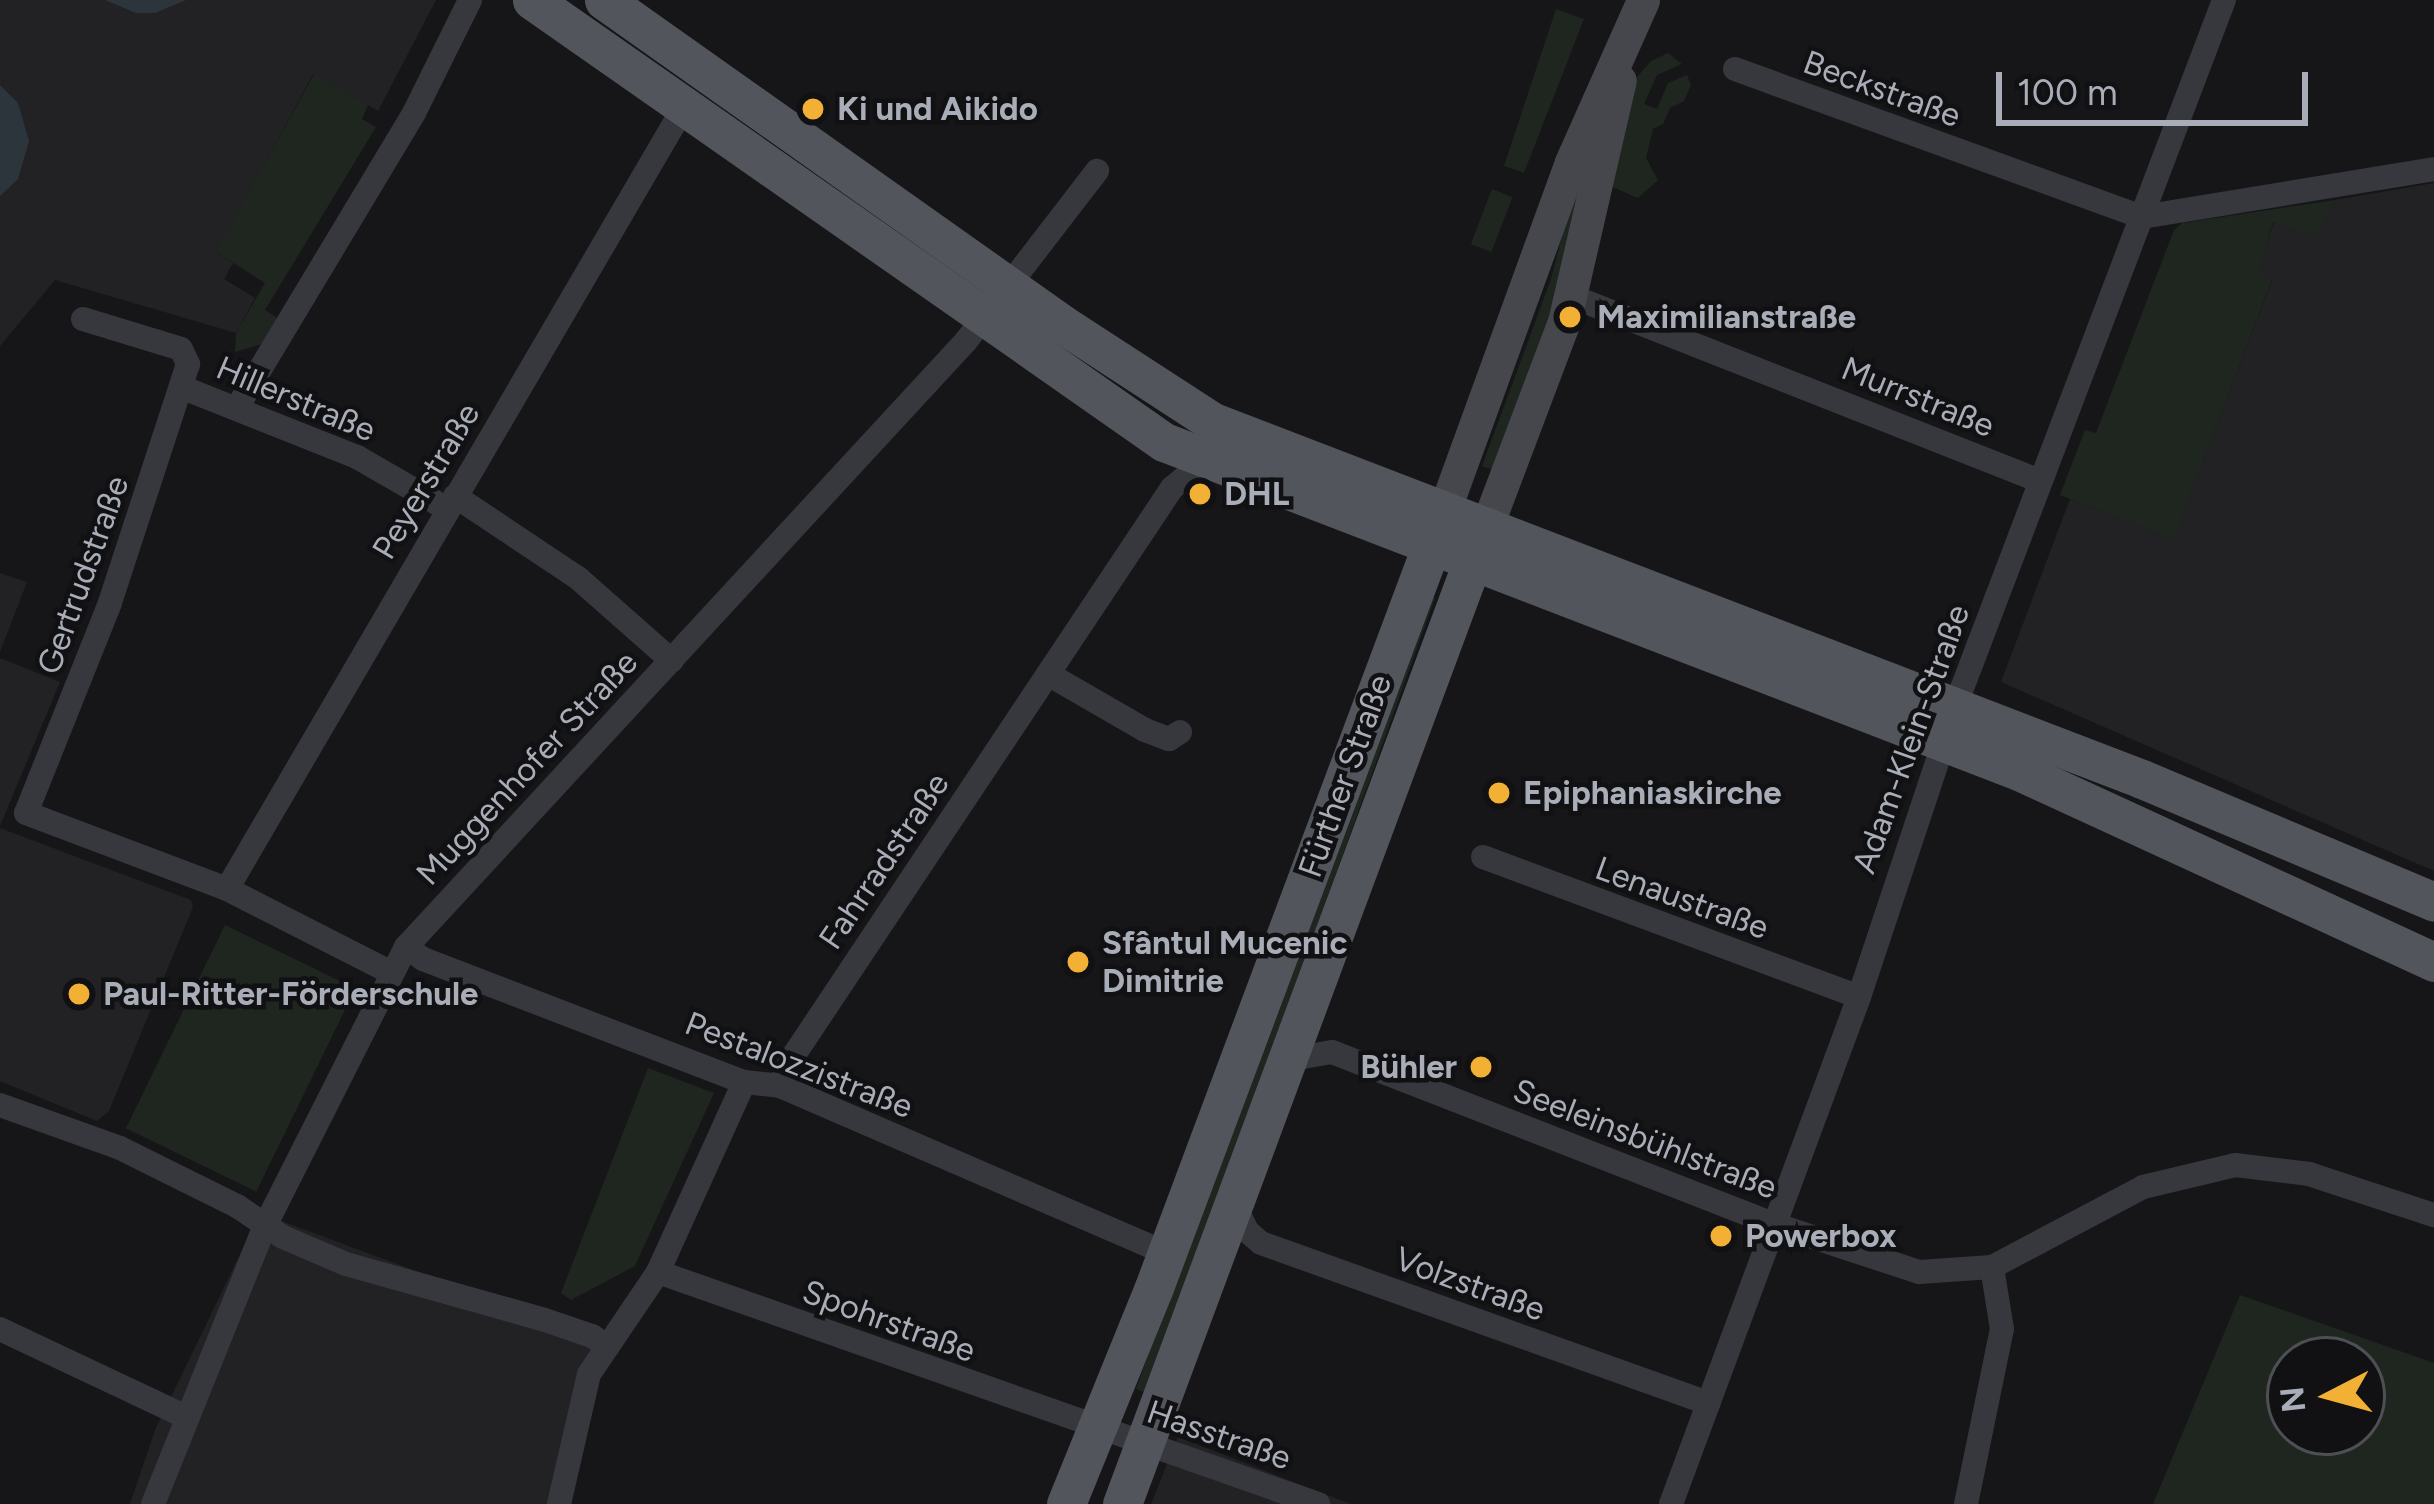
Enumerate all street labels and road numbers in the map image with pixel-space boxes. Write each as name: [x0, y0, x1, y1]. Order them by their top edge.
street label: Beckstraße: [1798, 42, 1966, 136]
street label: Hillerstraße: [211, 348, 381, 450]
street label: Murrstraße: [1836, 348, 2000, 446]
street label: Peyerstraße: [364, 396, 488, 566]
street label: Gertrudstraße: [29, 470, 137, 680]
street label: Adam-Klein-Straße: [1844, 599, 1978, 879]
street label: Muggenhofer Straße: [408, 643, 646, 893]
street label: Fürther Straße: [1290, 669, 1400, 883]
street label: Fahrradstraße: [811, 765, 957, 957]
street label: Lenaustraße: [1590, 848, 1774, 948]
street label: Pestalozzistraße: [680, 1003, 918, 1127]
street label: Seeleinsbühlstraße: [1508, 1071, 1782, 1207]
street label: Volzstraße: [1390, 1239, 1550, 1329]
street label: Spohrstraße: [797, 1271, 981, 1371]
street label: Hasstraße: [1142, 1392, 1296, 1478]

